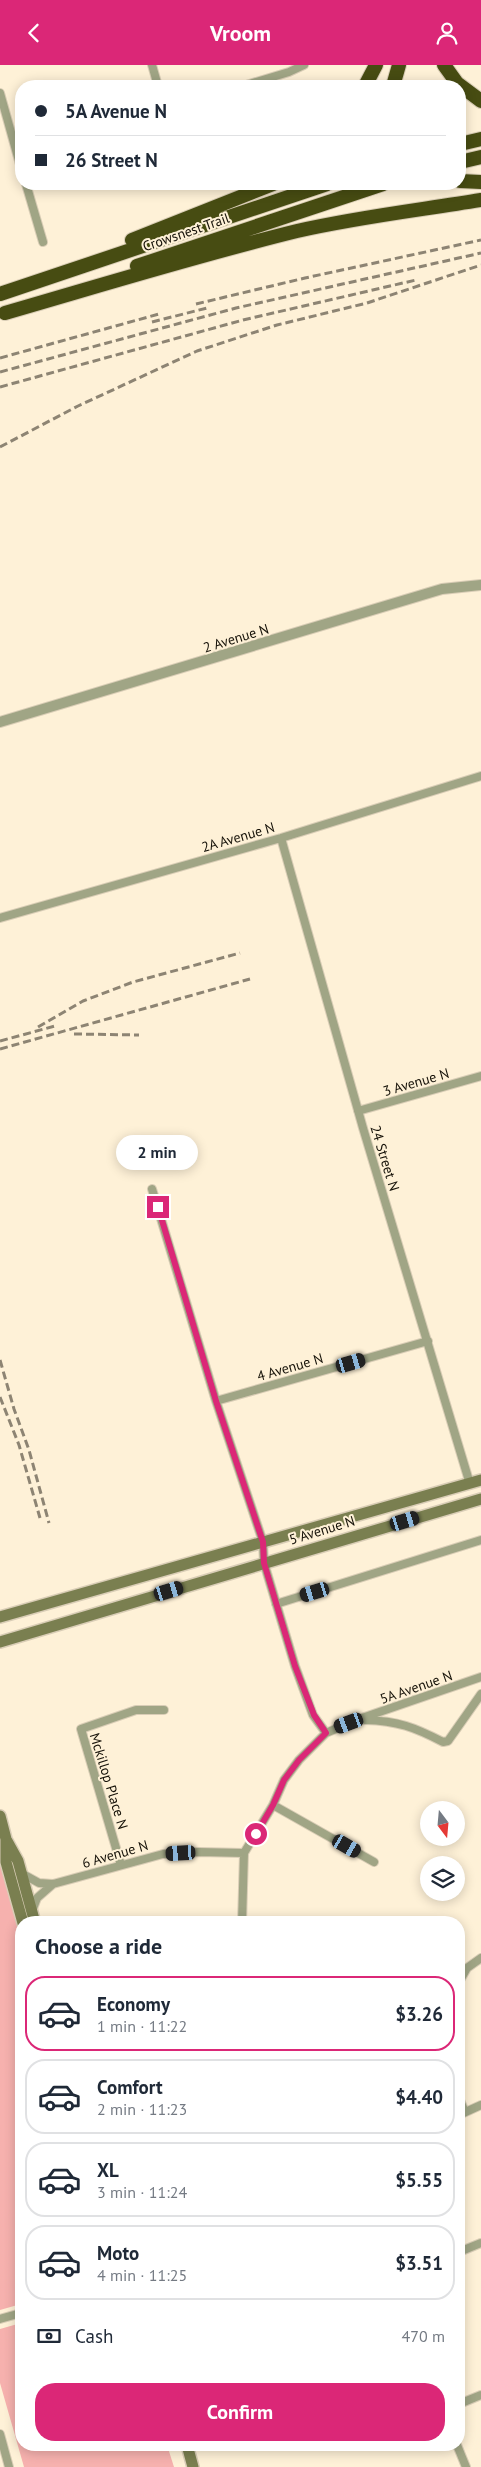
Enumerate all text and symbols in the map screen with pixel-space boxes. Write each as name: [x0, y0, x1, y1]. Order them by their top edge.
icon: back: [20, 19, 48, 47]
text: Vroom: [210, 19, 271, 47]
icon: person: [433, 19, 461, 47]
text: 5A Avenue N: [65, 99, 167, 123]
text: 26 Street N: [65, 148, 158, 172]
street label: Crowsnest Trail: [140, 209, 232, 255]
street label: 2 Avenue N: [201, 619, 271, 657]
street label: 2A Avenue N: [199, 818, 277, 856]
street label: 3 Avenue N: [381, 1064, 451, 1100]
street label: 24 Street N: [366, 1123, 404, 1193]
callout: 2 min: [117, 1135, 199, 1169]
text: 2 min: [137, 1142, 177, 1162]
route end: [147, 1196, 169, 1218]
street label: 4 Avenue N: [255, 1349, 325, 1385]
car: [334, 1352, 367, 1374]
car: [388, 1509, 421, 1533]
street label: 5 Avenue N: [287, 1511, 357, 1549]
car: [152, 1579, 185, 1603]
car: [298, 1580, 331, 1604]
street label: 5A Avenue N: [377, 1666, 455, 1708]
car: [332, 1711, 365, 1735]
street label: Mckillop Place N: [86, 1731, 132, 1831]
north arrow: [420, 1801, 465, 1846]
map controls: [420, 1801, 465, 1901]
route start: [245, 1823, 267, 1845]
car: [330, 1832, 363, 1860]
street label: 6 Avenue N: [80, 1836, 150, 1872]
car: [165, 1845, 196, 1861]
button: layers: [420, 1856, 465, 1901]
text: Choose a ride: [35, 1932, 162, 1960]
icon: car: [37, 1991, 82, 2036]
text: Economy: [97, 1992, 170, 2016]
text: $3.26: [395, 2002, 443, 2026]
text: 1 min · 11:22: [97, 2016, 187, 2036]
icon: car: [37, 2074, 82, 2119]
text: Comfort: [97, 2075, 163, 2099]
text: $4.40: [395, 2085, 443, 2109]
text: 2 min · 11:23: [97, 2099, 187, 2119]
icon: car: [37, 2157, 82, 2202]
text: XL: [97, 2158, 119, 2182]
text: $5.55: [395, 2168, 443, 2192]
text: 3 min · 11:24: [97, 2182, 187, 2202]
icon: car: [37, 2240, 82, 2285]
text: Moto: [97, 2241, 139, 2265]
text: $3.51: [395, 2251, 443, 2275]
text: 4 min · 11:25: [97, 2265, 187, 2285]
icon: cash: [35, 2322, 63, 2350]
text: Cash: [75, 2324, 113, 2348]
text: 470 m: [402, 2326, 445, 2346]
button: Confirm: [35, 2383, 445, 2441]

